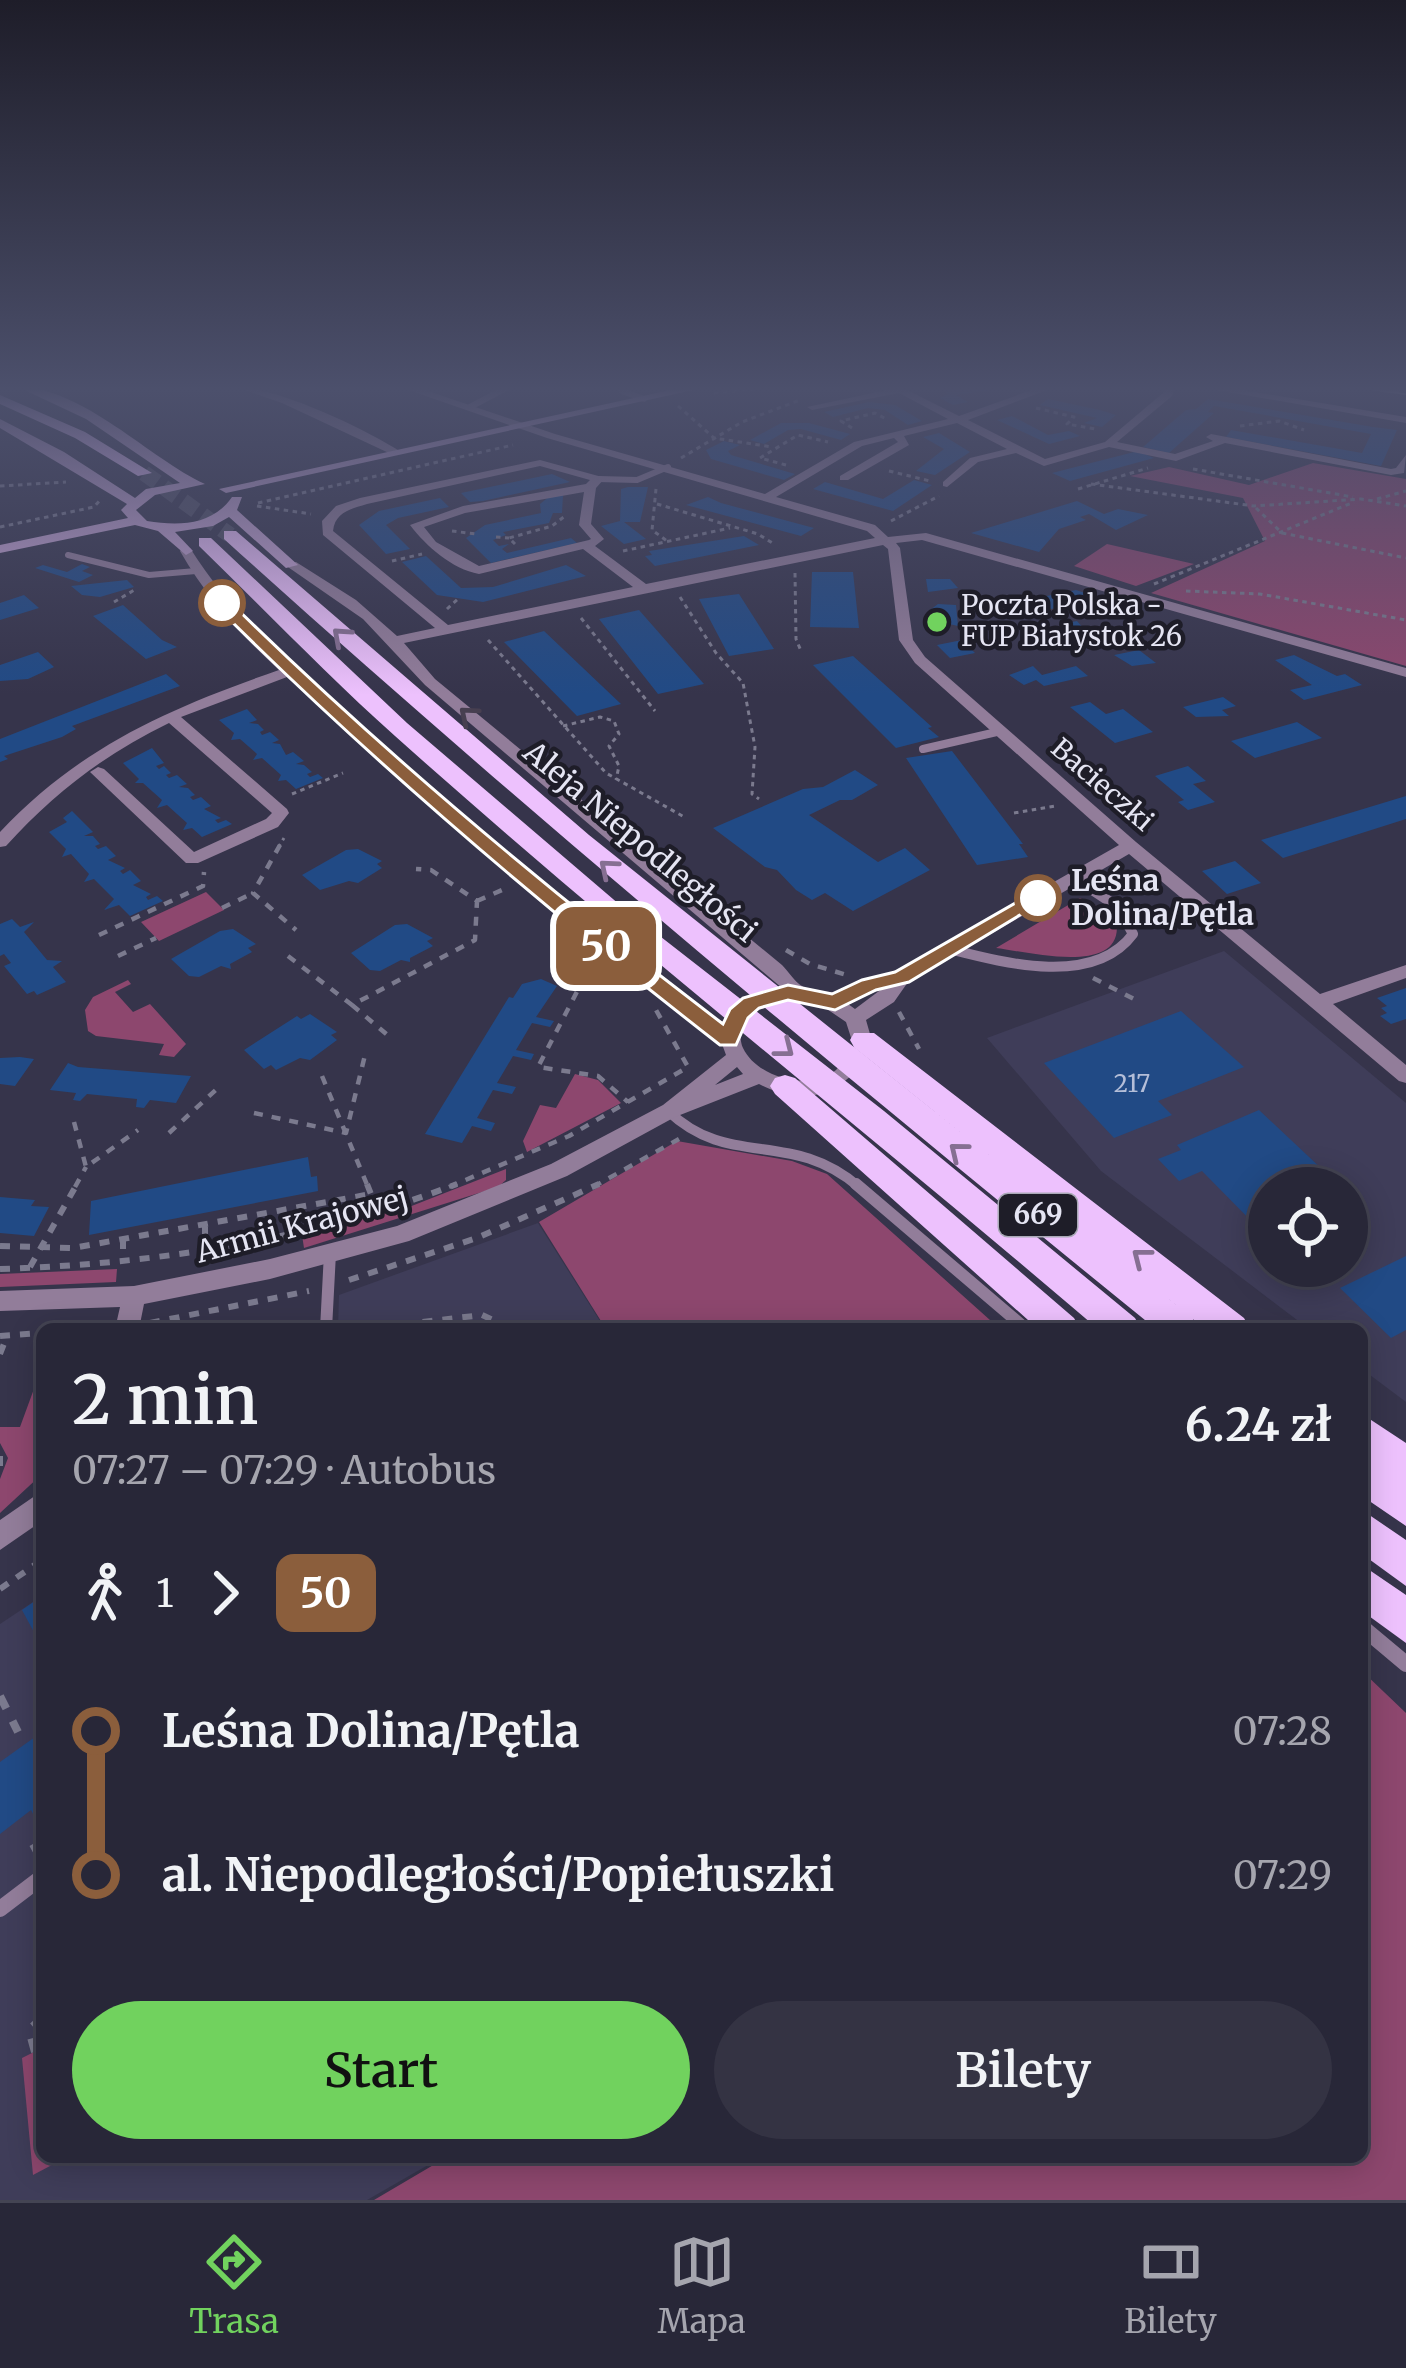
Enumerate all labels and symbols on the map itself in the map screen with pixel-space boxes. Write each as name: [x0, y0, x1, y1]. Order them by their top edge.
unlabelled marker: [200, 581, 244, 625]
place label: Poczta Polska - FUP Białystok 26: [961, 588, 1182, 653]
marker: Poczta Polska - FUP Białystok 26: [924, 609, 950, 635]
one-way arrow: [333, 629, 354, 650]
one-way arrow: [460, 707, 482, 729]
street label: Bacieczki: [1045, 731, 1161, 838]
street label: Aleja Niepodległości: [515, 732, 765, 950]
one-way arrow: [600, 860, 622, 882]
place label: Leśna Dolina/Pętla: [1071, 861, 1254, 933]
marker: Leśna Dolina/Pętla: [1016, 876, 1060, 920]
line badge: 50: [552, 907, 660, 985]
one-way arrow: [771, 1035, 793, 1056]
house number: 217: [1114, 1068, 1150, 1099]
one-way arrow: [950, 1144, 972, 1166]
street label: Armii Krajowej: [190, 1177, 412, 1271]
road number: 669: [999, 1194, 1077, 1236]
one-way arrow: [1132, 1250, 1154, 1271]

